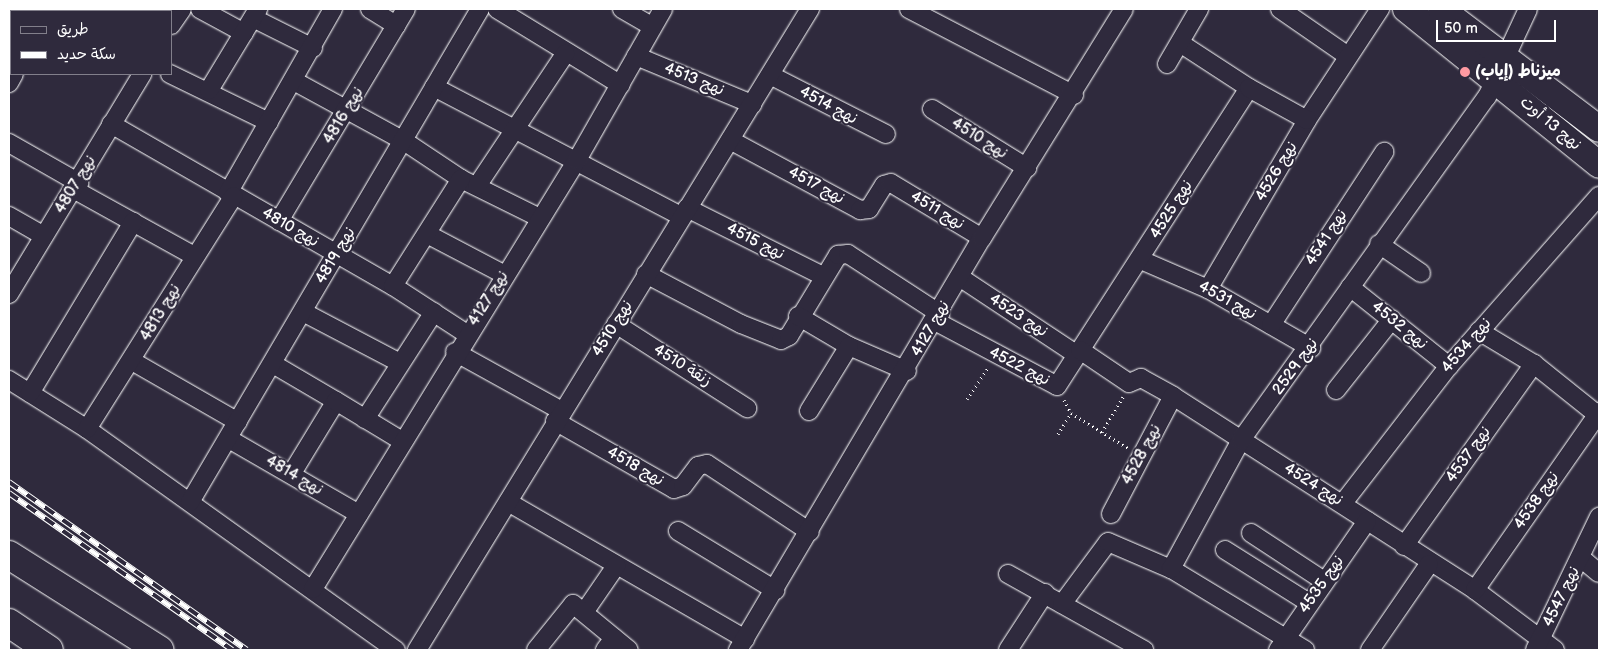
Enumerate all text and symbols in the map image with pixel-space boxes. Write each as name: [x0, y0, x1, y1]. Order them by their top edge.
legend: [10, 10, 172, 75]
scale bar: [1438, 10, 1558, 42]
text: 50 m: [1444, 19, 1478, 38]
text: طريق: [57, 20, 89, 39]
text: سكة حديد: [57, 45, 116, 64]
street label: نهج 4513: [661, 59, 727, 101]
place label: ميزناط (إياب): [1475, 62, 1561, 82]
marker: ميزناط (إياب): [1459, 66, 1471, 78]
street label: نهج 4514: [796, 83, 860, 129]
street label: نهج 4816: [320, 84, 368, 148]
street label: نهج 13 أوت: [1516, 93, 1584, 155]
street label: نهج 4510: [947, 114, 1011, 164]
street label: نهج 4526: [1252, 139, 1302, 205]
street label: نهج 4807: [51, 152, 101, 218]
street label: نهج 4517: [785, 163, 847, 209]
street label: نهج 4525: [1146, 177, 1198, 243]
street label: نهج 4511: [907, 187, 967, 235]
street label: نهج 4810: [258, 204, 322, 252]
street label: نهج 4541: [1302, 206, 1352, 270]
street label: نهج 4515: [723, 219, 787, 265]
street label: نهج 4819: [312, 224, 360, 288]
street label: نهج 4127: [465, 268, 513, 330]
street label: نهج 4531: [1195, 277, 1259, 325]
street label: نهج 4813: [136, 281, 186, 345]
street label: نهج 4523: [985, 290, 1051, 342]
street label: نهج 4510: [588, 297, 638, 361]
street label: نهج 4127: [907, 298, 955, 360]
street label: نهج 4532: [1367, 298, 1431, 354]
street label: نهج 4534: [1438, 315, 1496, 377]
street label: نهج 2529: [1269, 335, 1323, 399]
street label: زنقة 4510: [649, 341, 715, 391]
street label: نهج 4522: [985, 343, 1053, 391]
street label: نهج 4528: [1118, 421, 1166, 489]
street label: نهج 4537: [1442, 423, 1496, 487]
street label: نهج 4518: [603, 443, 667, 491]
street label: نهج 4814: [262, 452, 326, 500]
street label: نهج 4524: [1280, 459, 1346, 511]
street label: نهج 4538: [1510, 468, 1564, 534]
street label: نهج 4535: [1295, 552, 1349, 618]
street label: نهج 4547: [1539, 564, 1585, 630]

